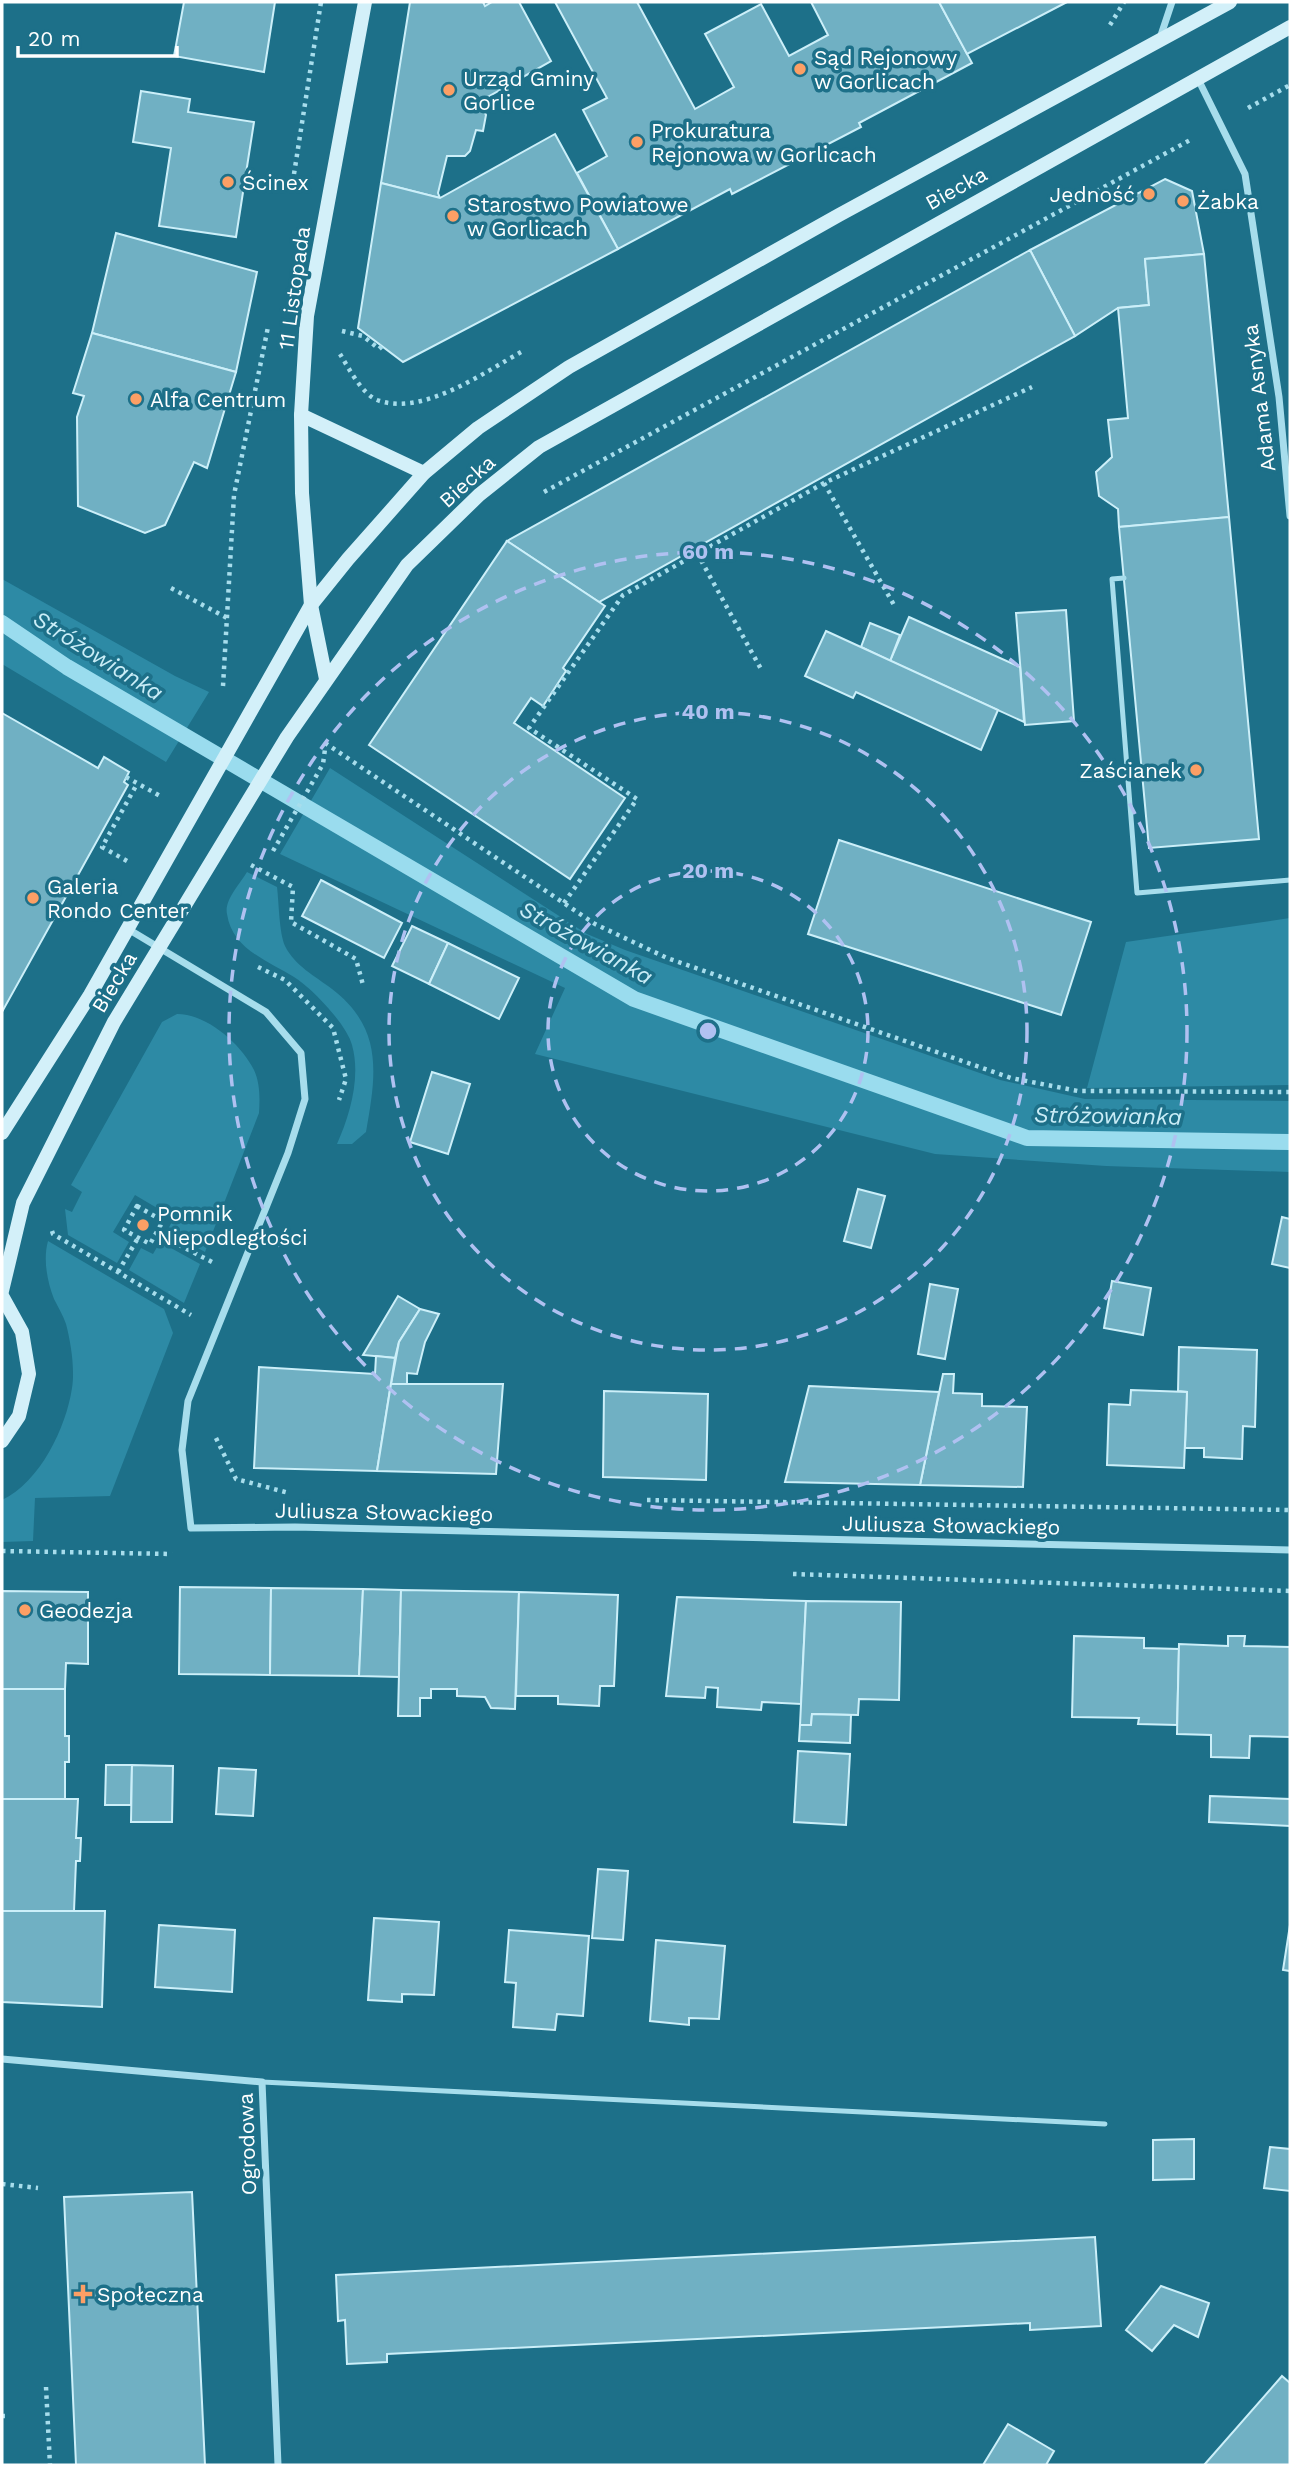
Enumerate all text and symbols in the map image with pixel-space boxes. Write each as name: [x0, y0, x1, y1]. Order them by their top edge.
scale bar: [18, 14, 177, 58]
text: 20 m: [28, 26, 80, 51]
place label: Sąd Rejonowy w Gorlicach: [814, 45, 957, 94]
marker: Sąd Rejonowy w Gorlicach: [792, 61, 808, 77]
place label: Urząd Gminy Gorlice: [463, 66, 594, 115]
marker: Urząd Gminy Gorlice: [441, 82, 457, 98]
place label: Prokuratura Rejonowa w Gorlicach: [651, 118, 877, 167]
marker: Prokuratura Rejonowa w Gorlicach: [629, 134, 645, 150]
street label: Biecka: [921, 161, 991, 215]
place label: Ścinex: [242, 170, 309, 195]
marker: Ścinex: [220, 174, 236, 190]
place label: Jedność: [1050, 182, 1135, 207]
marker: Jedność: [1141, 186, 1157, 202]
place label: Żabka: [1197, 189, 1259, 214]
place label: Starostwo Powiatowe w Gorlicach: [467, 192, 689, 241]
marker: Żabka: [1175, 193, 1191, 209]
marker: Starostwo Powiatowe w Gorlicach: [445, 208, 461, 224]
street label: 11 Listopada: [273, 225, 315, 351]
street label: Adama Asnyka: [1238, 323, 1280, 473]
place label: Alfa Centrum: [150, 387, 286, 412]
marker: Alfa Centrum: [128, 391, 144, 407]
street label: Biecka: [434, 449, 500, 513]
text: 60 m: [682, 539, 734, 564]
water label: Stróżowianka: [28, 605, 168, 707]
text: 40 m: [682, 699, 734, 724]
place label: Zaścianek: [1080, 758, 1182, 783]
marker: Zaścianek: [1188, 762, 1204, 778]
text: 20 m: [682, 858, 734, 883]
place label: Galeria Rondo Center: [47, 874, 188, 923]
marker: Galeria Rondo Center: [25, 890, 41, 906]
water label: Stróżowianka: [515, 895, 657, 991]
street label: Biecka: [86, 947, 142, 1017]
centre of rings: [696, 1019, 720, 1043]
water label: Stróżowianka: [1034, 1101, 1182, 1131]
place label: Pomnik Niepodległości: [157, 1201, 308, 1250]
marker: Pomnik Niepodległości: [135, 1217, 151, 1233]
street label: Juliusza Słowackiego: [275, 1498, 493, 1526]
street label: Juliusza Słowackiego: [842, 1511, 1060, 1539]
place label: Geodezja: [39, 1598, 133, 1623]
marker: Geodezja: [17, 1602, 33, 1618]
street label: Ogrodowa: [233, 2092, 261, 2196]
place label: Społeczna: [97, 2282, 204, 2307]
marker: Społeczna: [75, 2286, 91, 2302]

